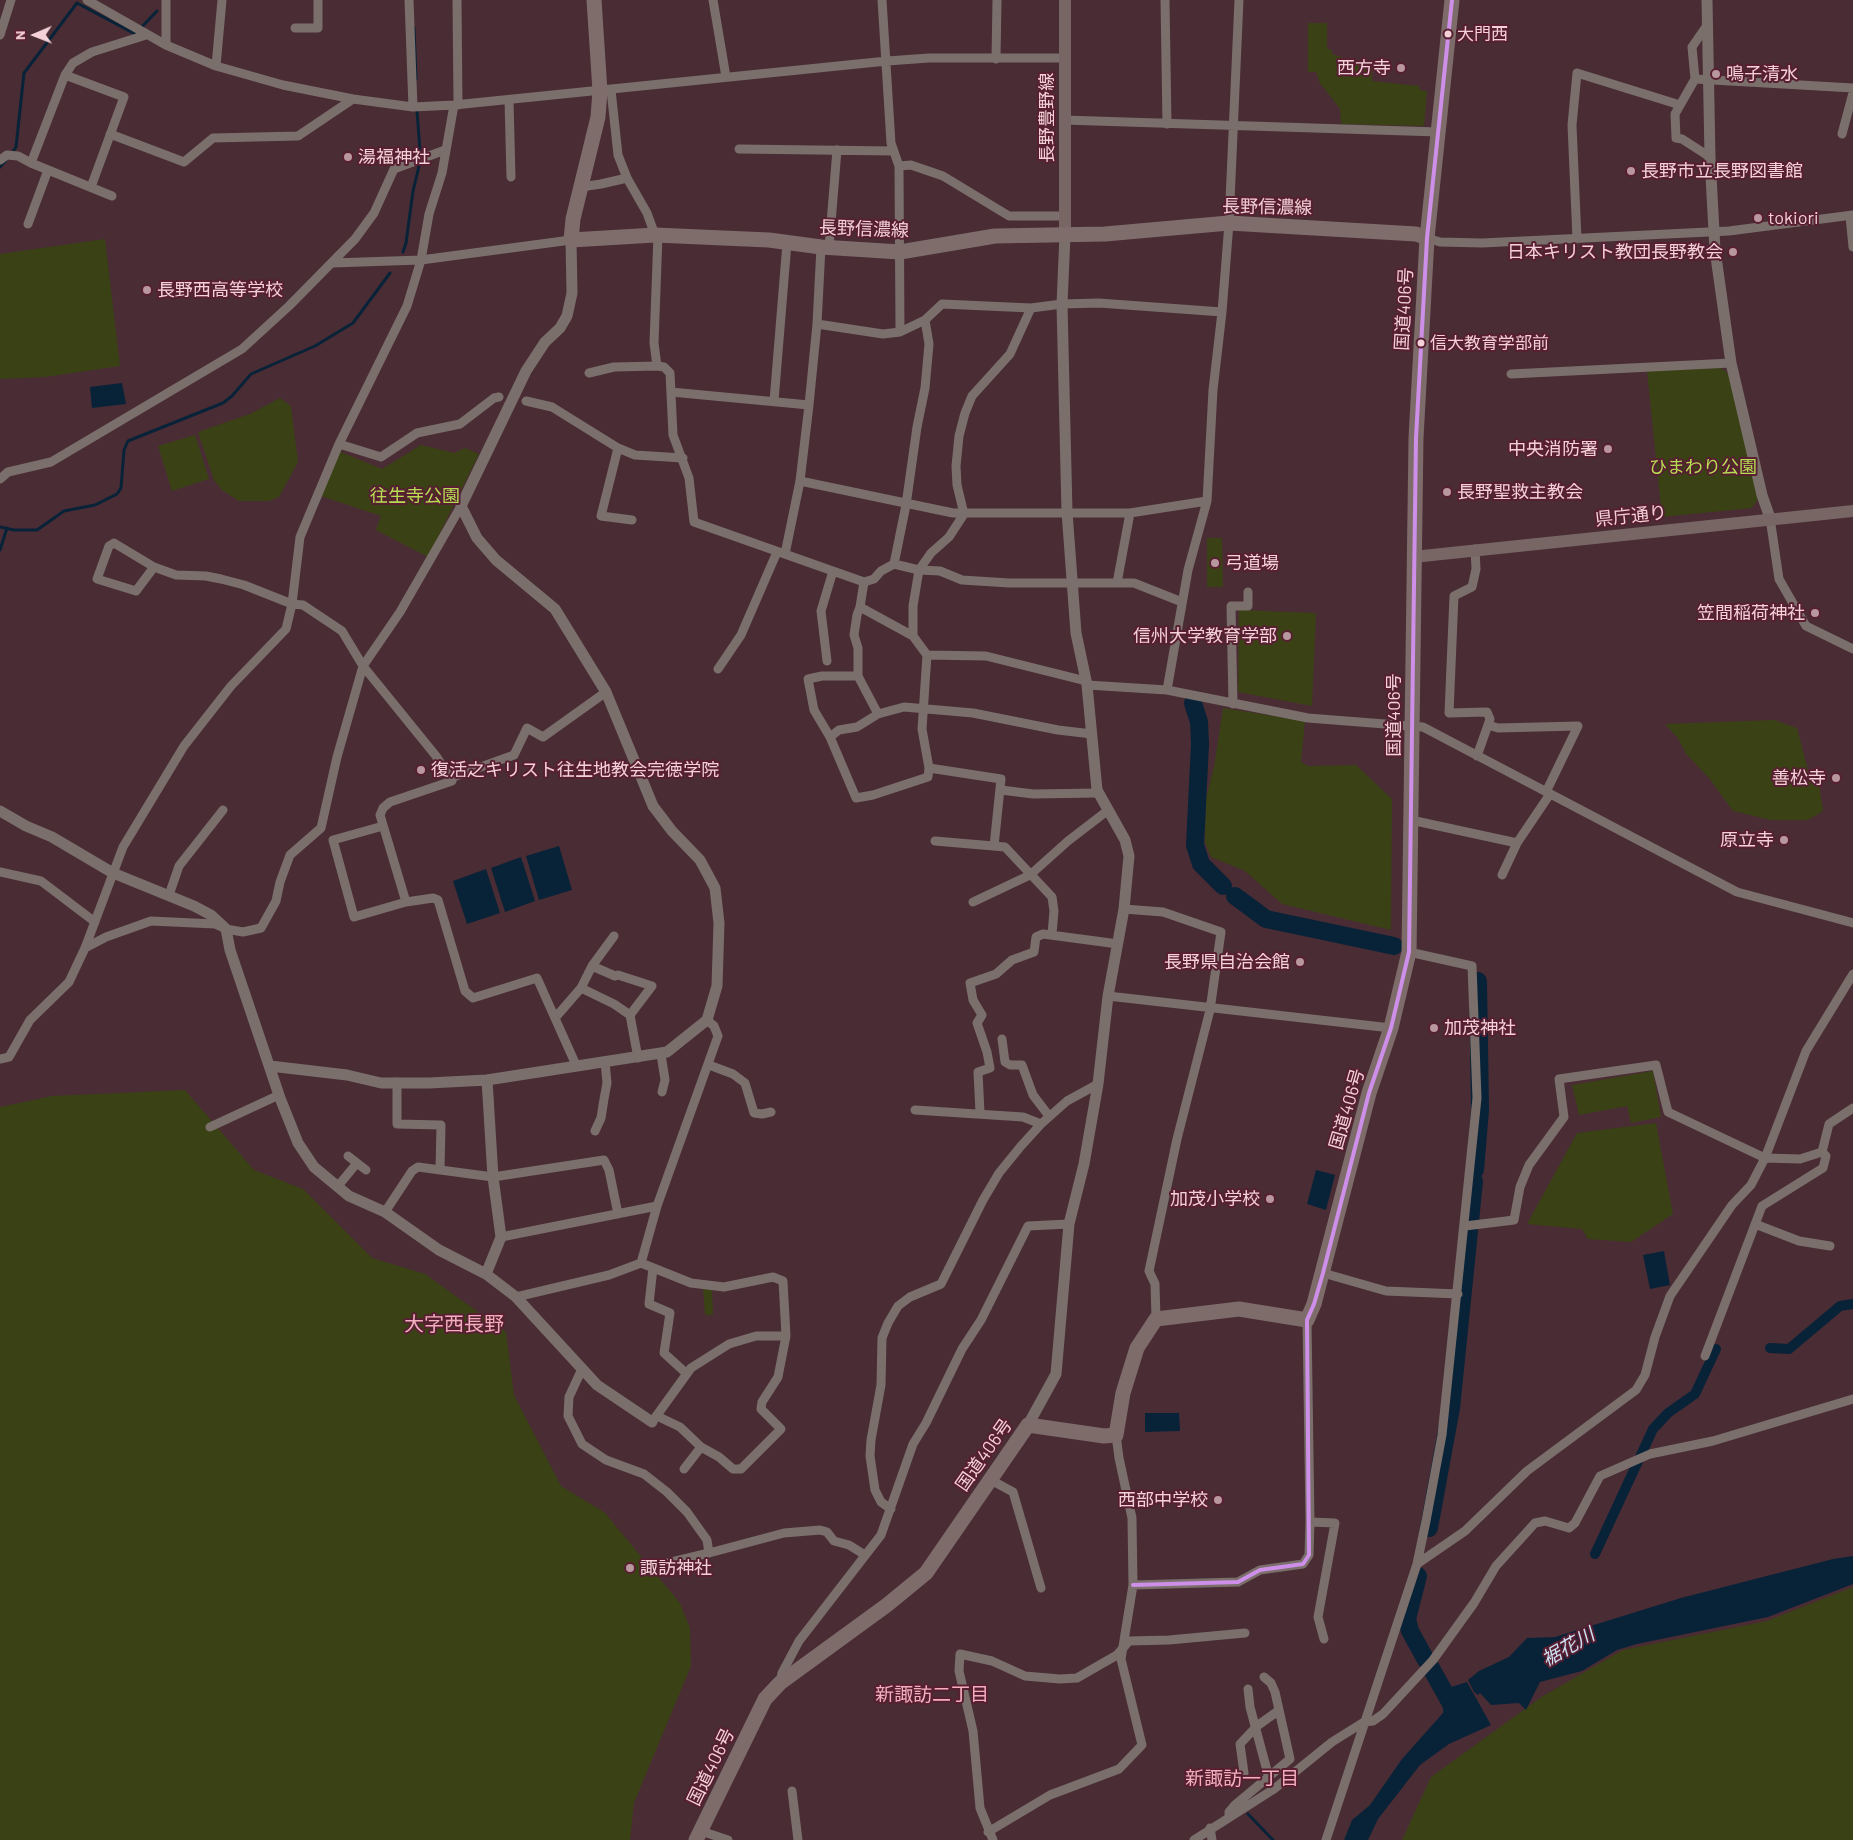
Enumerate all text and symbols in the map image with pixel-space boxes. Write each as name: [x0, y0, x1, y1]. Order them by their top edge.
north arrow: [10, 10, 60, 60]
place label: 大門西: [1457, 24, 1508, 44]
marker: 大門西: [1443, 29, 1453, 39]
text: N: [11, 30, 28, 40]
place label: 西方寺: [1337, 57, 1391, 79]
marker: 西方寺: [1395, 62, 1407, 74]
place label: 鳴子清水: [1726, 63, 1798, 85]
marker: 鳴子清水: [1710, 68, 1722, 80]
street label: 長野豊野線: [1036, 73, 1058, 163]
place label: 湯福神社: [358, 146, 430, 168]
marker: 湯福神社: [342, 151, 354, 163]
place label: 長野市立長野図書館: [1641, 160, 1803, 182]
marker: 長野市立長野図書館: [1625, 165, 1637, 177]
street label: 長野信濃線: [1222, 195, 1312, 219]
place label: tokiori: [1768, 207, 1819, 229]
marker: tokiori: [1752, 212, 1764, 224]
street label: 長野信濃線: [819, 217, 909, 241]
place label: 日本キリスト教団長野教会: [1507, 241, 1723, 263]
marker: 日本キリスト教団長野教会: [1727, 246, 1739, 258]
street label: 国道406号: [1391, 267, 1417, 351]
place label: 長野西高等学校: [157, 279, 283, 301]
marker: 長野西高等学校: [141, 284, 153, 296]
place label: 信大教育学部前: [1430, 333, 1549, 353]
marker: 信大教育学部前: [1416, 338, 1426, 348]
place label: 中央消防署: [1508, 438, 1598, 460]
marker: 中央消防署: [1602, 443, 1614, 455]
park label: ひまわり公園: [1649, 456, 1757, 478]
place label: 長野聖救主教会: [1457, 481, 1583, 503]
park label: 往生寺公園: [370, 485, 460, 507]
marker: 長野聖救主教会: [1441, 486, 1453, 498]
street label: 県庁通り: [1594, 501, 1668, 531]
place label: 弓道場: [1225, 552, 1279, 574]
marker: 弓道場: [1209, 557, 1221, 569]
place label: 笠間稲荷神社: [1697, 602, 1805, 624]
marker: 笠間稲荷神社: [1809, 607, 1821, 619]
place label: 信州大学教育学部: [1133, 625, 1277, 647]
marker: 信州大学教育学部: [1281, 630, 1293, 642]
street label: 国道406号: [1383, 673, 1405, 757]
place label: 復活之キリスト往生地教会完徳学院: [431, 759, 719, 781]
marker: 復活之キリスト往生地教会完徳学院: [415, 764, 427, 776]
place label: 善松寺: [1772, 767, 1826, 789]
marker: 善松寺: [1830, 772, 1842, 784]
place label: 原立寺: [1720, 829, 1774, 851]
marker: 原立寺: [1778, 834, 1790, 846]
place label: 長野県自治会館: [1164, 951, 1290, 973]
marker: 長野県自治会館: [1294, 956, 1306, 968]
place label: 加茂神社: [1444, 1017, 1516, 1039]
marker: 加茂神社: [1428, 1022, 1440, 1034]
street label: 国道406号: [1325, 1066, 1369, 1152]
place label: 加茂小学校: [1170, 1188, 1260, 1210]
marker: 加茂小学校: [1264, 1193, 1276, 1205]
district label: 大字西長野: [404, 1312, 504, 1336]
street label: 国道406号: [951, 1415, 1017, 1495]
place label: 西部中学校: [1118, 1489, 1208, 1511]
marker: 西部中学校: [1212, 1494, 1224, 1506]
place label: 諏訪神社: [640, 1557, 712, 1579]
marker: 諏訪神社: [624, 1562, 636, 1574]
water label: 裾花川: [1538, 1623, 1598, 1671]
district label: 新諏訪二丁目: [875, 1684, 989, 1706]
street label: 国道406号: [683, 1725, 739, 1809]
district label: 新諏訪一丁目: [1185, 1768, 1299, 1790]

